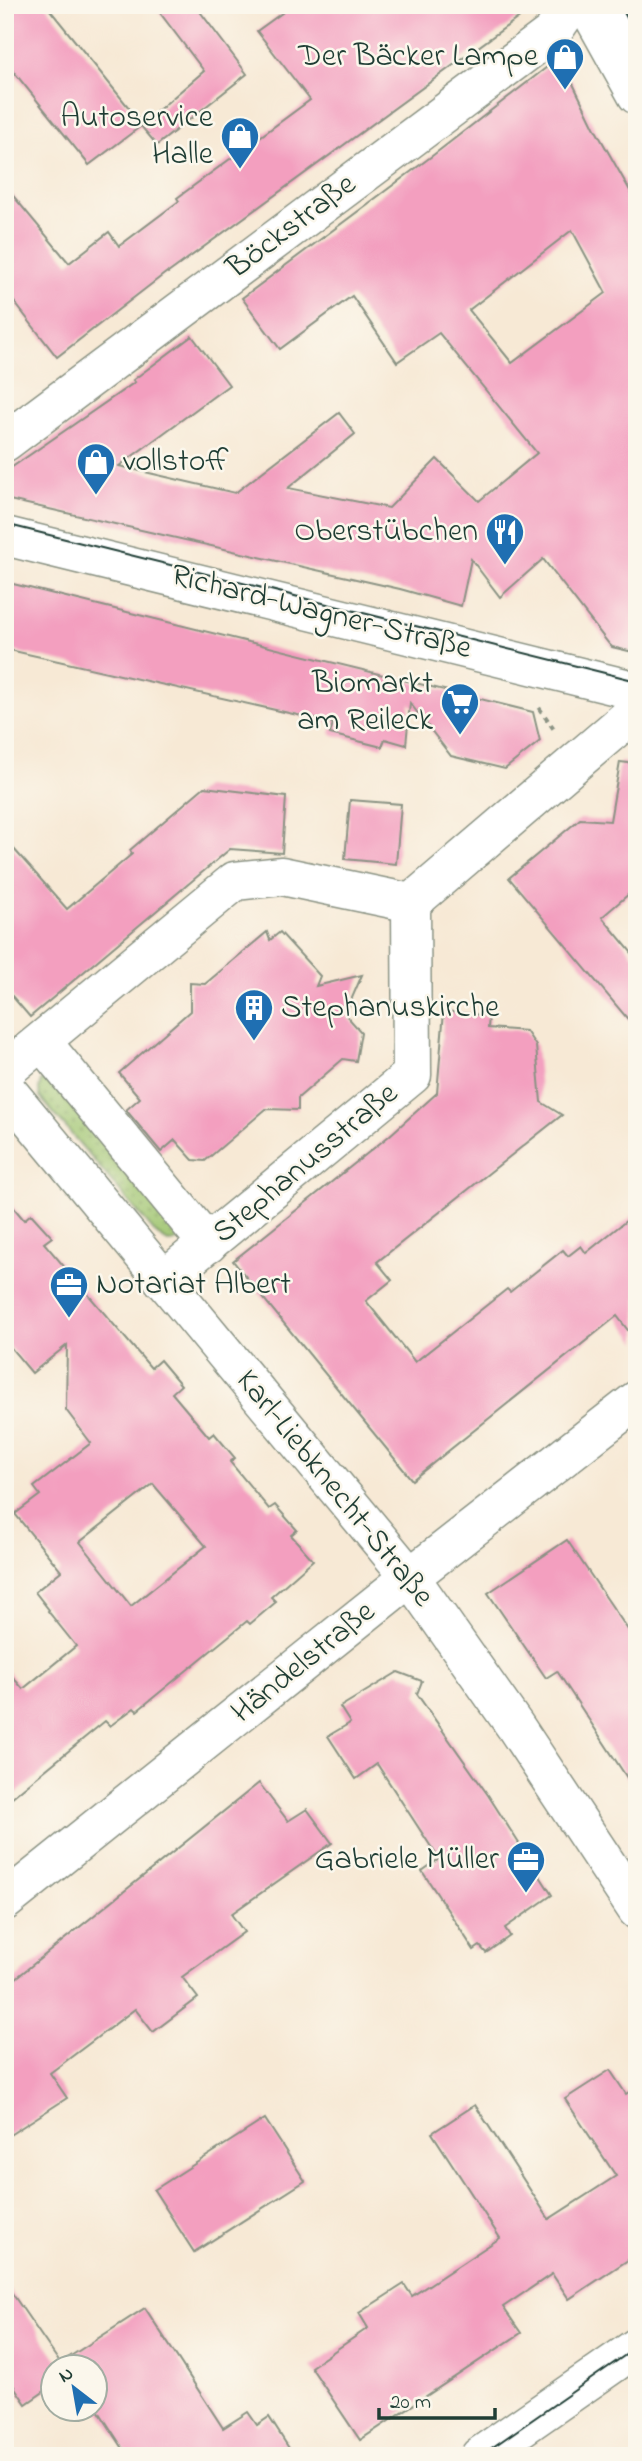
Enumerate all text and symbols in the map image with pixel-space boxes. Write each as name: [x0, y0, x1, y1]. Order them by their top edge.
place label: Der Bäcker Lampe: [297, 34, 539, 81]
shop icon: Der Bäcker Lampe: [544, 36, 586, 91]
place label: Autoservice Halle: [60, 95, 214, 179]
shop icon: Autoservice Halle: [219, 115, 261, 170]
street label: Böckstraße: [216, 162, 367, 292]
place label: vollstoff: [123, 439, 228, 486]
shop icon: vollstoff: [75, 441, 117, 496]
place label: Oberstübchen: [294, 509, 478, 556]
restaurant icon: Oberstübchen: [484, 511, 526, 566]
street label: Richard-Wagner-Straße: [166, 553, 477, 673]
place label: Biomarkt am Reileck: [297, 661, 434, 745]
supermarket icon: Biomarkt am Reileck: [439, 681, 481, 736]
place label: Stephanuskirche: [281, 985, 500, 1032]
building icon: Stephanuskirche: [233, 987, 275, 1042]
street label: Stephanusstraße: [203, 1072, 410, 1256]
place label: Notariat Albert: [96, 1262, 291, 1309]
office icon: Notariat Albert: [48, 1264, 90, 1319]
street label: Karl-Liebknecht-Straße: [223, 1360, 445, 1618]
street label: Händelstraße: [222, 1590, 387, 1736]
place label: Gabriele Müller: [314, 1837, 499, 1884]
office icon: Gabriele Müller: [505, 1839, 547, 1894]
north arrow: [38, 2352, 108, 2422]
text: N: [54, 2361, 79, 2390]
scale bar: [379, 2377, 495, 2421]
text: 20 m: [390, 2388, 431, 2418]

